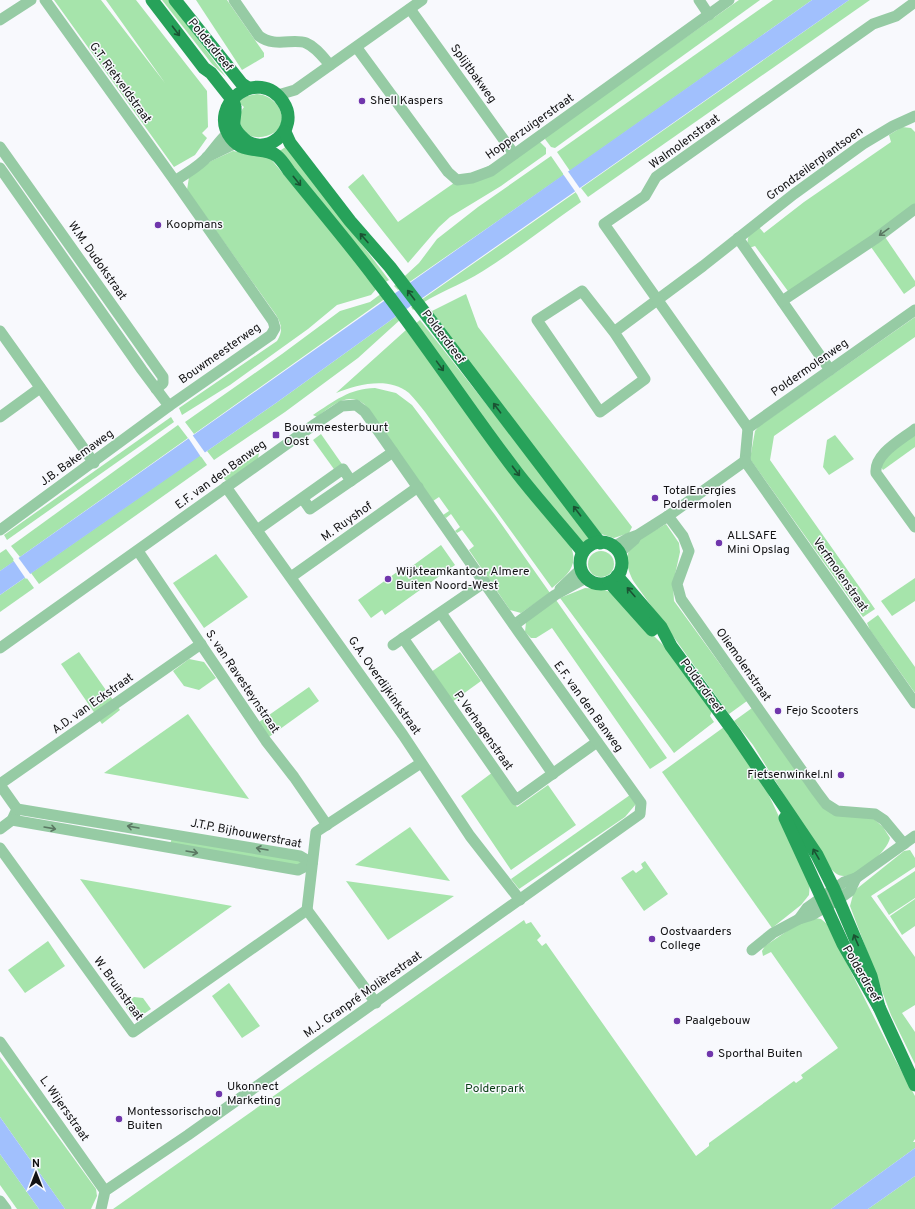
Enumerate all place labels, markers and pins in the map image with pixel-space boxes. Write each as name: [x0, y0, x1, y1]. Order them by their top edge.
place label: Shell Kaspers: [370, 93, 443, 109]
marker: Shell Kaspers: [357, 96, 367, 106]
place label: Koopmans: [166, 217, 223, 233]
marker: Koopmans: [153, 220, 163, 230]
place label: Bouwmeesterbuurt Oost: [284, 420, 388, 450]
marker: Bouwmeesterbuurt Oost: [271, 430, 281, 440]
place label: TotalEnergies Poldermolen: [663, 483, 736, 513]
marker: TotalEnergies Poldermolen: [650, 493, 660, 503]
place label: ALLSAFE Mini Opslag: [727, 528, 790, 558]
marker: ALLSAFE Mini Opslag: [714, 538, 724, 548]
place label: Wijkteamkantoor Almere Buiten Noord-West: [396, 564, 529, 594]
marker: Wijkteamkantoor Almere Buiten Noord-West: [383, 574, 393, 584]
place label: Fejo Scooters: [786, 703, 859, 719]
marker: Fejo Scooters: [773, 706, 783, 716]
place label: Fietsenwinkel.nl: [747, 767, 833, 783]
marker: Fietsenwinkel.nl: [836, 770, 846, 780]
place label: Oostvaarders College: [660, 924, 732, 954]
marker: Oostvaarders College: [647, 934, 657, 944]
place label: Paalgebouw: [685, 1013, 751, 1029]
marker: Paalgebouw: [672, 1016, 682, 1026]
place label: Sporthal Buiten: [718, 1046, 802, 1062]
marker: Sporthal Buiten: [705, 1049, 715, 1059]
place label: Ukonnect Marketing: [227, 1079, 281, 1109]
marker: Ukonnect Marketing: [214, 1089, 224, 1099]
place label: Montessorischool Buiten: [127, 1104, 221, 1134]
marker: Montessorischool Buiten: [114, 1114, 124, 1124]

